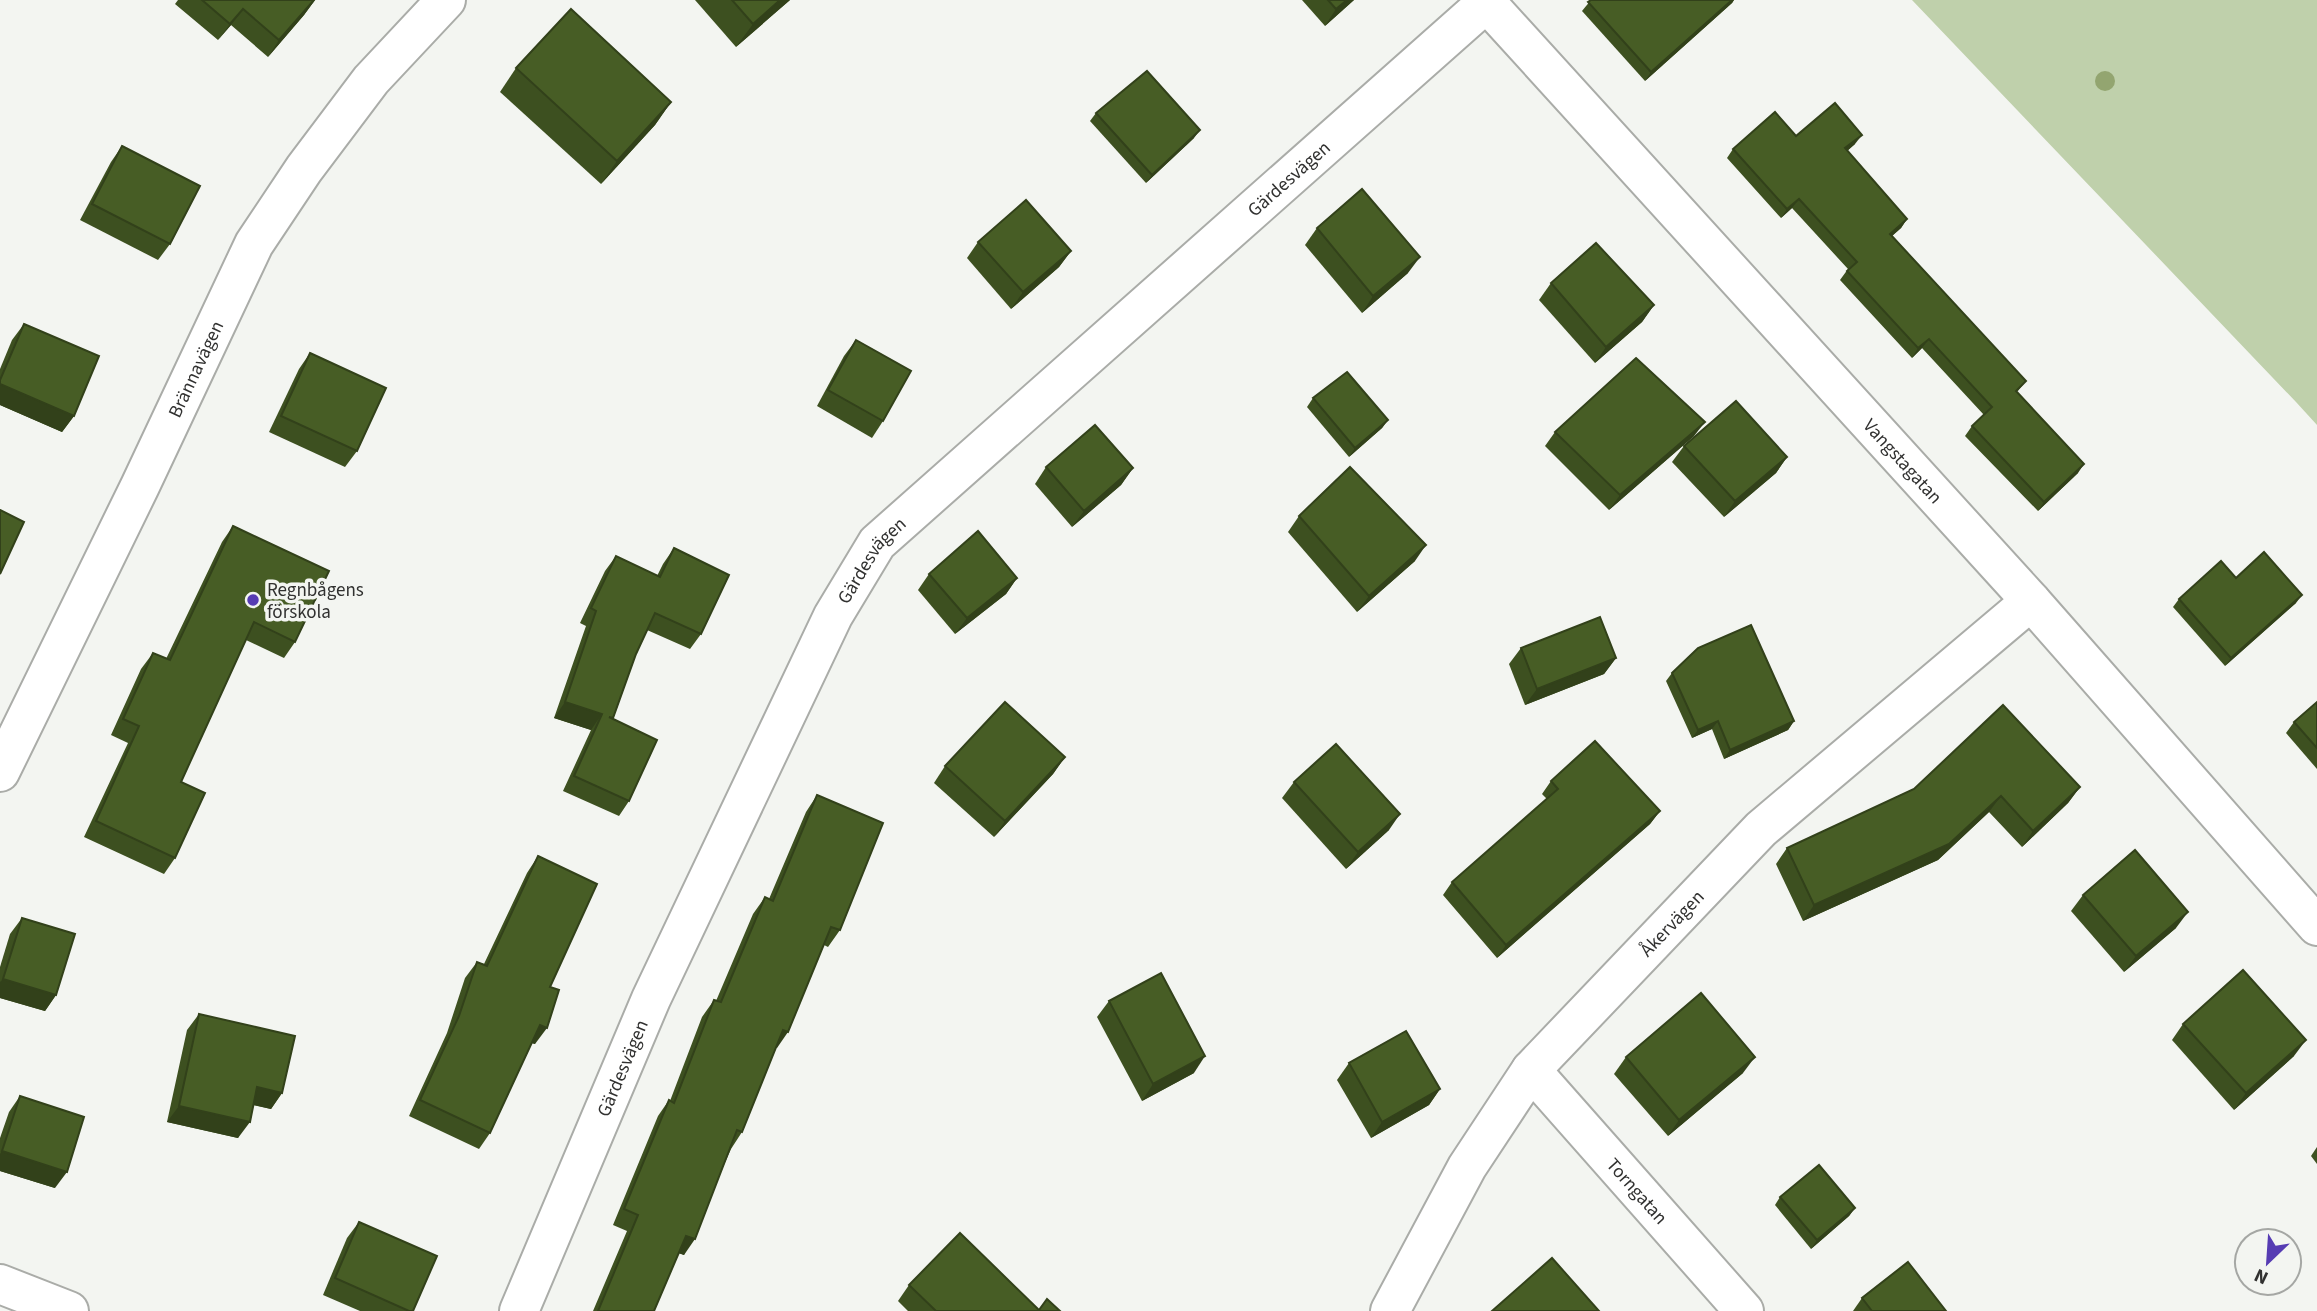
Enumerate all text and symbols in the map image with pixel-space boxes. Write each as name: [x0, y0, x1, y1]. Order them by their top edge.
street label: Gärdesvägen: [1242, 135, 1337, 224]
street label: Brännavägen: [162, 316, 231, 422]
street label: Vangstagatan: [1856, 413, 1948, 510]
street label: Gärdesvägen: [831, 511, 913, 609]
place label: Regnbågens förskola: [267, 577, 364, 626]
marker: Regnbågens förskola: [245, 592, 261, 608]
street label: Åkervägen: [1634, 884, 1711, 963]
street label: Gärdesvägen: [591, 1016, 656, 1121]
street label: Torngatan: [1600, 1152, 1673, 1231]
north arrow: [2233, 1227, 2303, 1297]
text: N: [2250, 1261, 2273, 1291]

